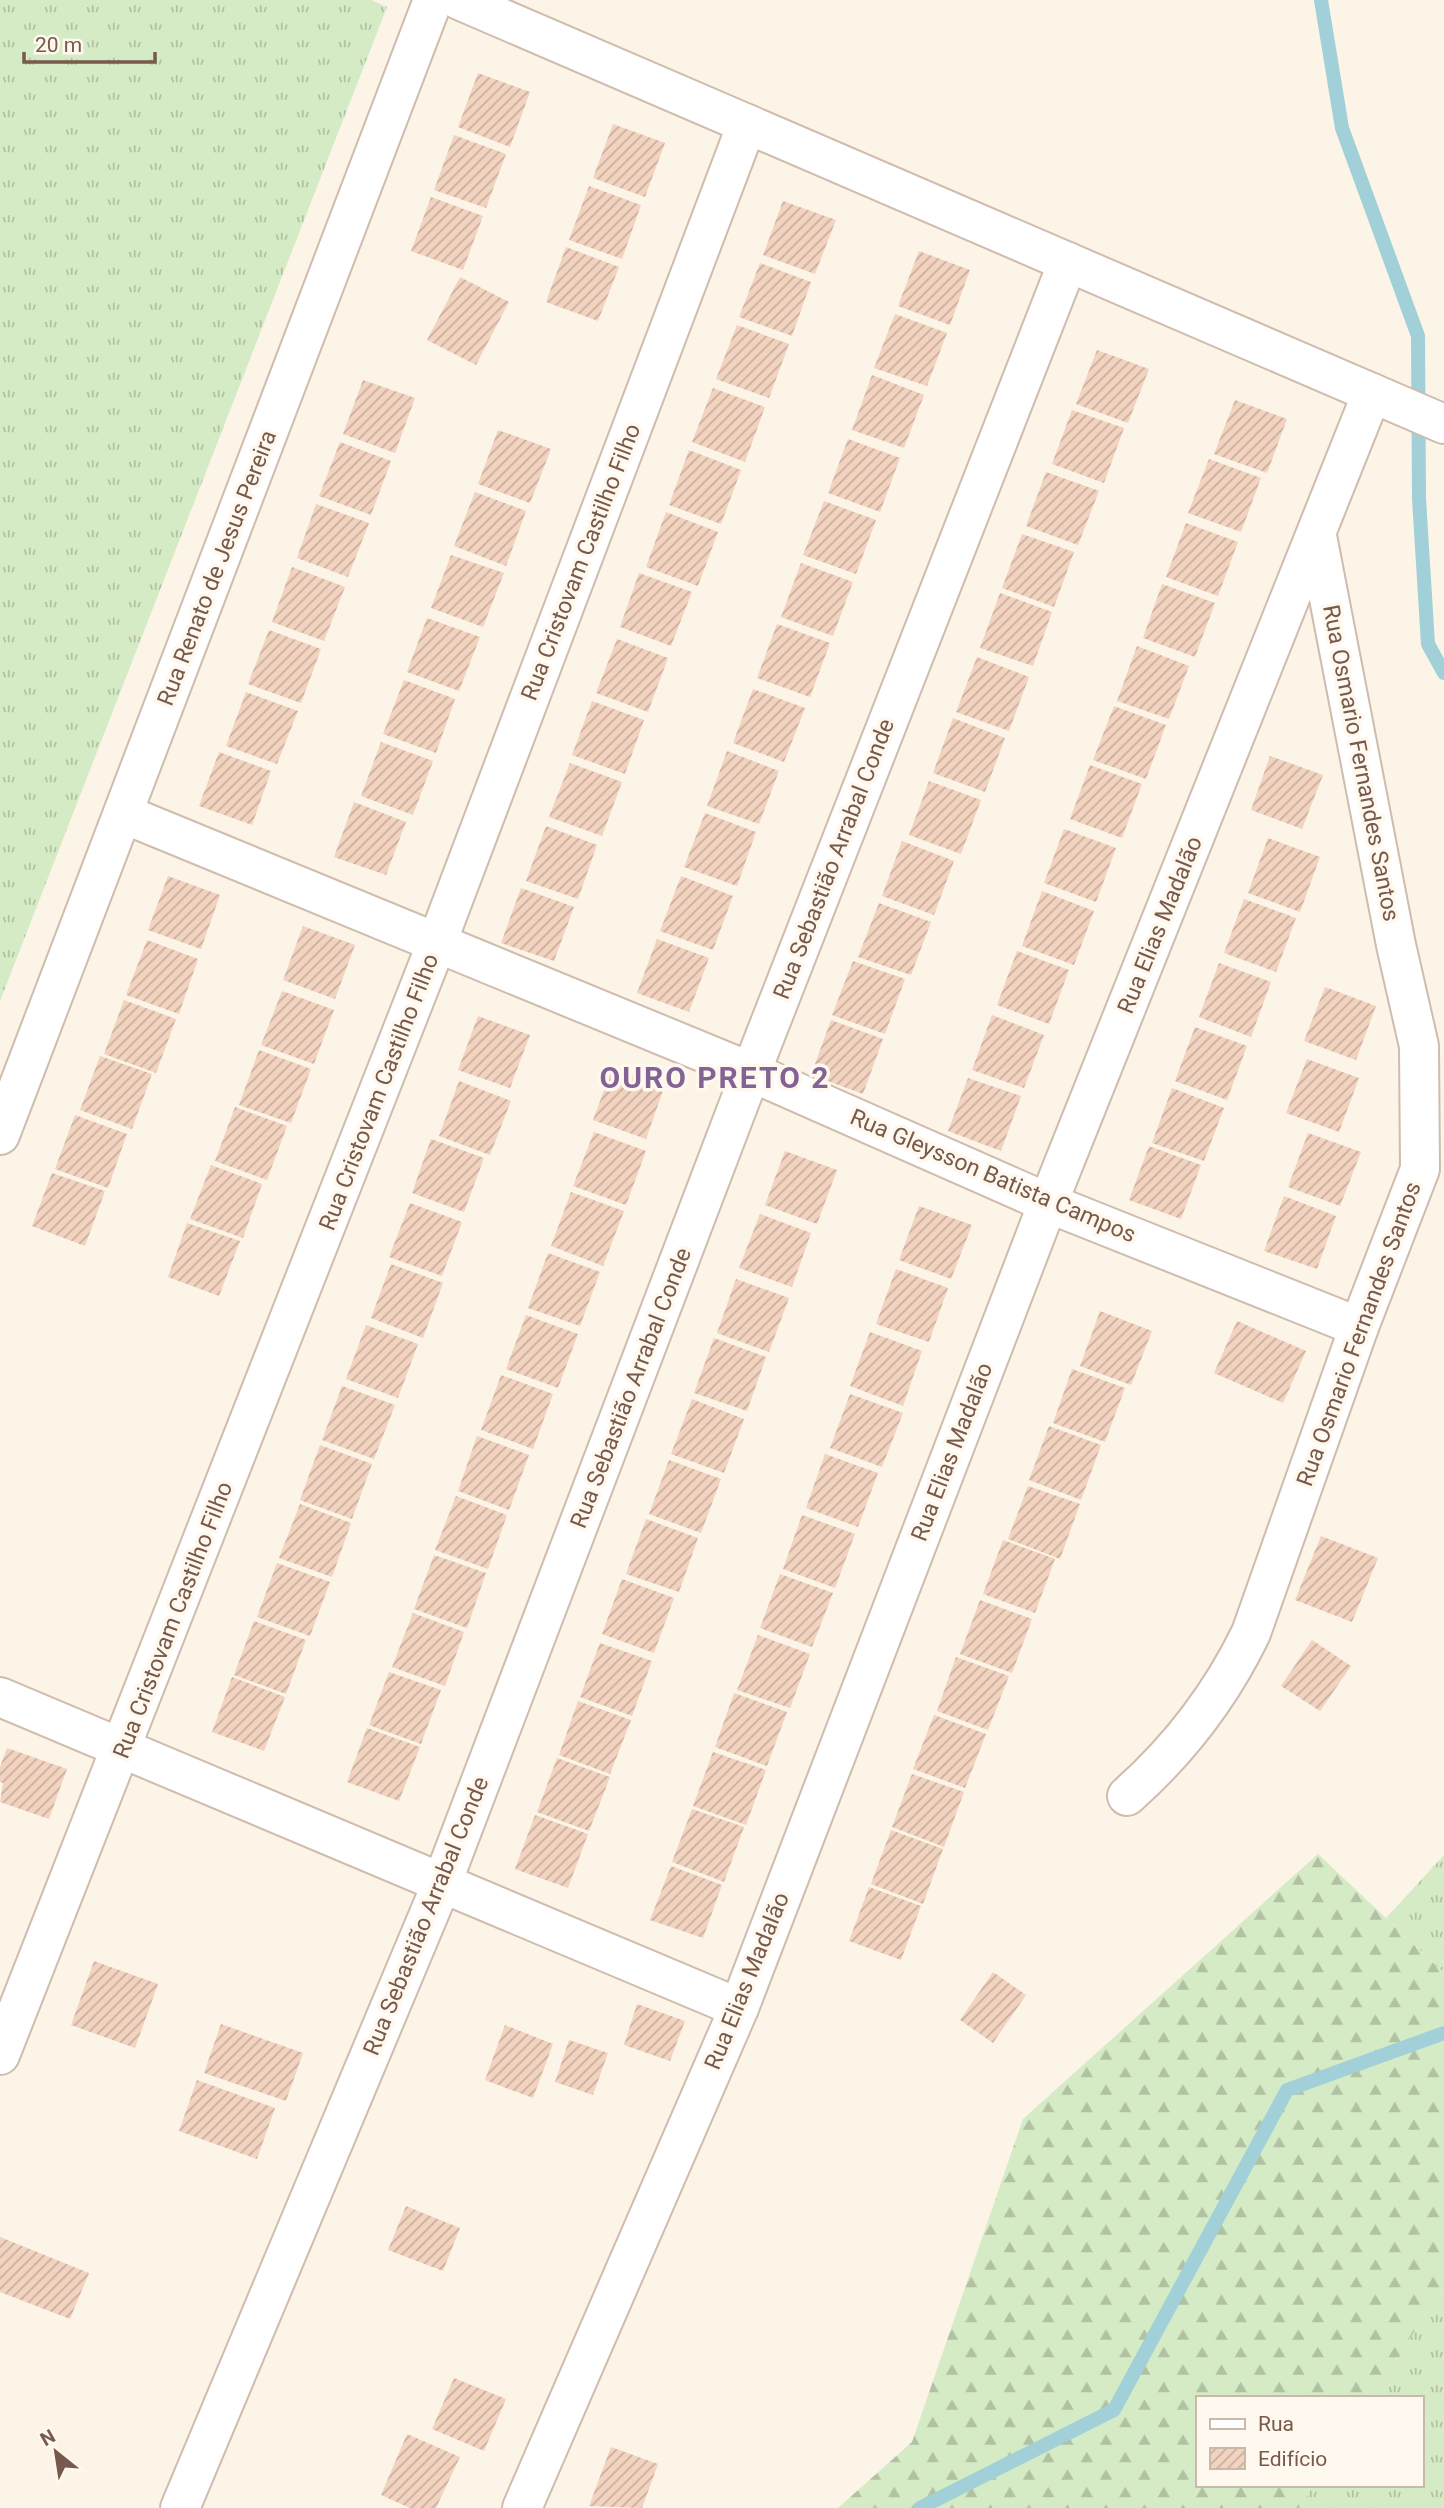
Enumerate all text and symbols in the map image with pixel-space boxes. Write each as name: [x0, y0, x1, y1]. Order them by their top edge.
scale bar: [24, 21, 156, 65]
text: 20 m: [35, 33, 82, 57]
street label: Rua Cristovam Castilho Filho: [516, 420, 646, 704]
street label: Rua Renato de Jesus Pereira: [152, 427, 282, 709]
street label: Rua Osmario Fernandes Santos: [1317, 602, 1405, 924]
street label: Rua Sebastião Arrabal Conde: [768, 715, 900, 1003]
street label: Rua Elias Madalão: [1112, 832, 1208, 1018]
street label: Rua Cristovam Castilho Filho: [314, 950, 444, 1234]
district label: OURO PRETO 2: [599, 1060, 831, 1095]
street label: Rua Gleysson Batista Campos: [846, 1103, 1140, 1249]
street label: Rua Osmario Fernandes Santos: [1291, 1178, 1427, 1490]
street label: Rua Sebastião Arrabal Conde: [565, 1244, 697, 1532]
street label: Rua Elias Madalão: [906, 1359, 998, 1545]
street label: Rua Cristovam Castilho Filho: [108, 1478, 238, 1762]
street label: Rua Sebastião Arrabal Conde: [358, 1773, 494, 2059]
street label: Rua Elias Madalão: [699, 1888, 795, 2074]
legend: [1196, 2396, 1423, 2487]
text: Rua: [1258, 2412, 1294, 2436]
north arrow: [21, 2417, 91, 2487]
text: N: [36, 2424, 59, 2451]
text: Edifício: [1258, 2447, 1327, 2471]

